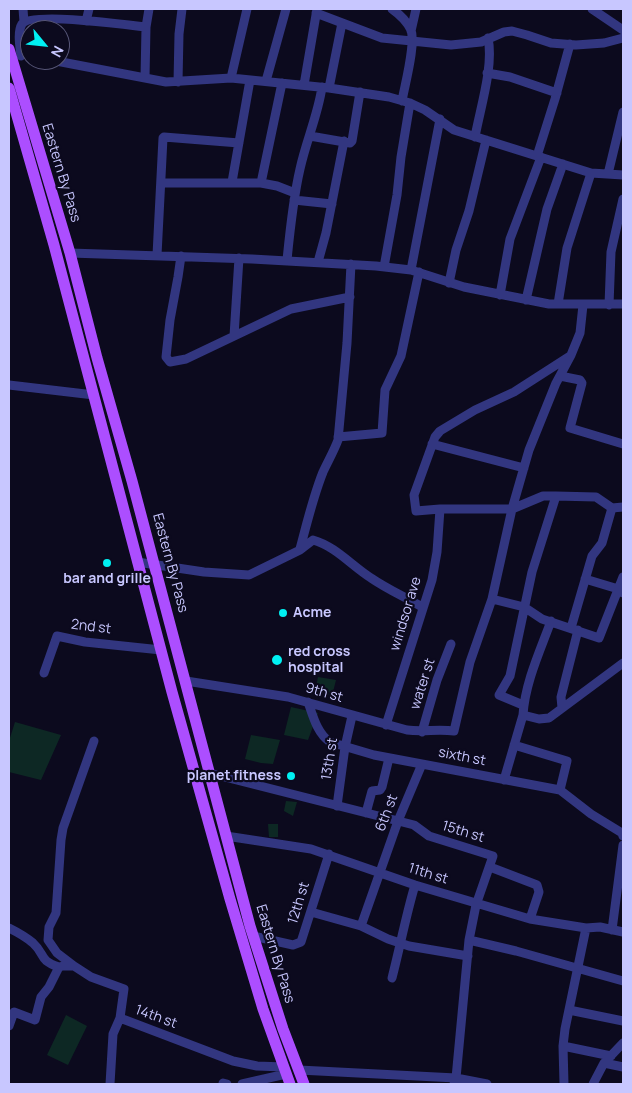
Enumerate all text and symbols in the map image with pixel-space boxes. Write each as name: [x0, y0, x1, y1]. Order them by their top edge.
north arrow: [20, 20, 70, 70]
text: N: [47, 43, 69, 61]
street label: Eastern By Pass: [38, 122, 84, 224]
street label: Eastern By Pass: [149, 511, 191, 615]
marker: bar and grille: [101, 557, 113, 569]
place label: bar and grille: [63, 571, 151, 587]
street label: windsor ave: [387, 575, 425, 653]
place label: Acme: [293, 605, 331, 621]
marker: Acme: [277, 607, 289, 619]
street label: 2nd st: [70, 616, 112, 638]
place label: red cross hospital: [288, 644, 350, 676]
marker: red cross hospital: [270, 653, 284, 667]
street label: water st: [407, 656, 439, 712]
street label: 9th st: [303, 680, 345, 706]
street label: 13th st: [318, 737, 342, 781]
street label: sixth st: [437, 744, 487, 770]
place label: planet fitness: [187, 768, 281, 784]
marker: planet fitness: [285, 770, 297, 782]
street label: 6th st: [372, 792, 402, 834]
street label: 15th st: [440, 818, 486, 846]
street label: 11th st: [406, 860, 450, 888]
street label: 12th st: [285, 880, 313, 926]
street label: Eastern By Pass: [252, 903, 298, 1005]
street label: 14th st: [133, 1002, 179, 1032]

